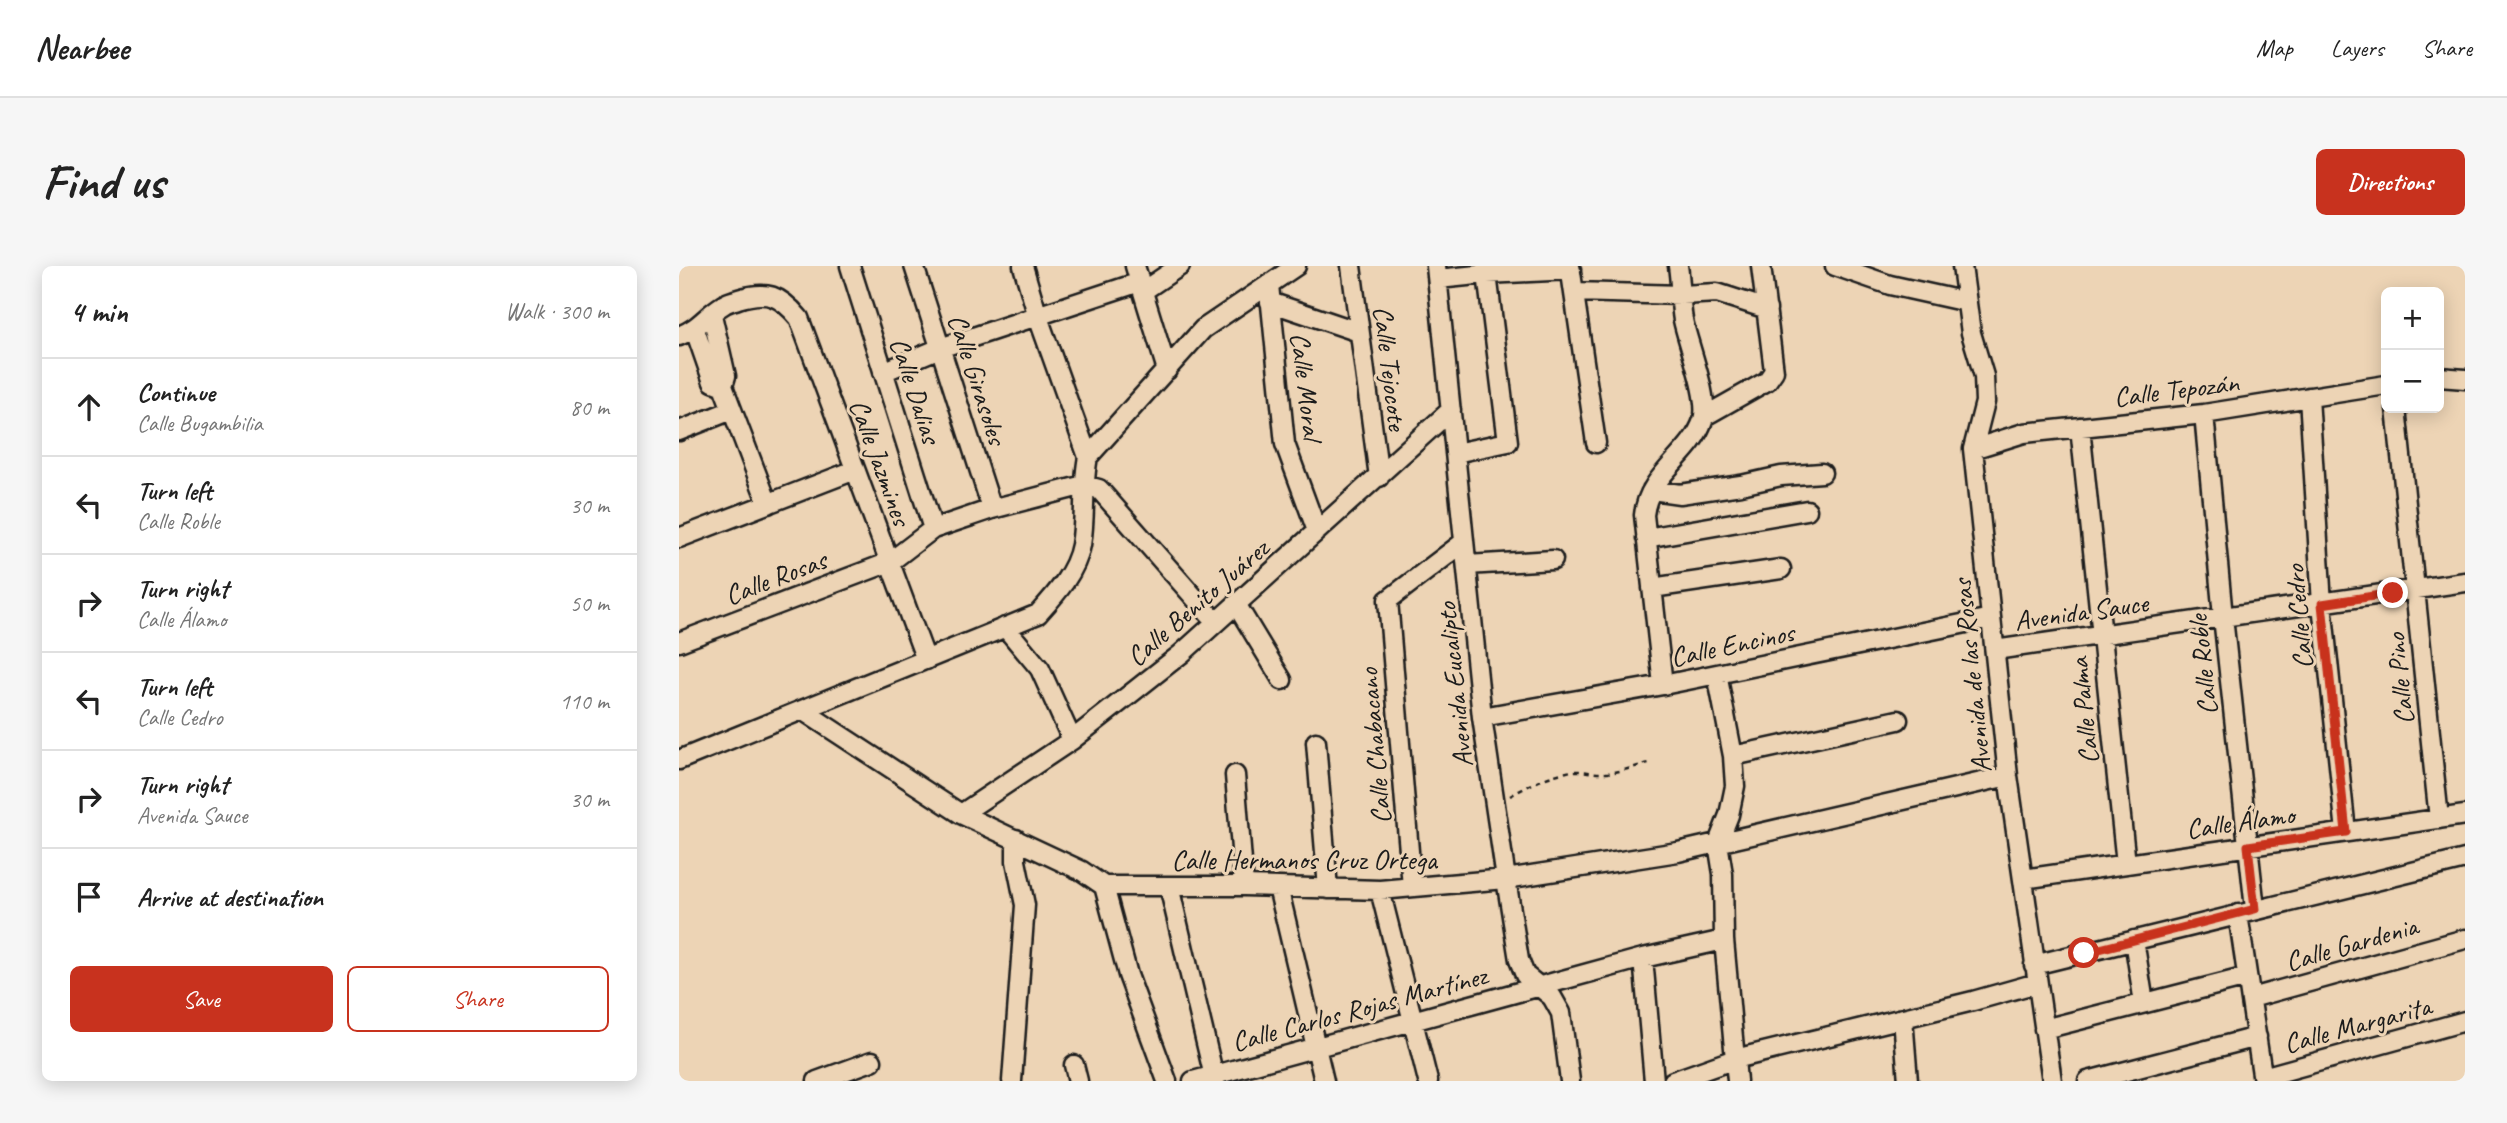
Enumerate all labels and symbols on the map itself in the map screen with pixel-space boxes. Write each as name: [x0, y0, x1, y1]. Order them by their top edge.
street label: Calle Tejocote: [1366, 304, 1416, 434]
street label: Calle Girasoles: [940, 309, 1016, 451]
street label: Calle Moral: [1283, 330, 1331, 447]
street label: Calle Dalias: [882, 333, 950, 450]
street label: Calle Tepozán: [2112, 364, 2242, 415]
street label: Calle Jazmines: [842, 394, 920, 532]
street label: Calle Benito Juárez: [1119, 530, 1277, 674]
street label: Calle Rosas: [719, 541, 833, 613]
street label: Calle Cedro: [2276, 561, 2320, 670]
street label: Avenida de las Rosas: [1944, 575, 1999, 775]
route end: [2377, 577, 2408, 608]
street label: Avenida Sauce: [2012, 585, 2152, 638]
street label: Avenida Eucalipto: [1428, 599, 1481, 769]
street label: Calle Roble: [2180, 611, 2225, 717]
street label: Calle Encinos: [1667, 614, 1799, 675]
street label: Calle Pino: [2377, 629, 2422, 726]
street label: Calle Palma: [2060, 654, 2106, 766]
street label: Calle Chabacano: [1350, 665, 1399, 825]
street label: Calle Álamo: [2184, 796, 2299, 846]
street label: Calle Hermanos Cruz Ortega: [1171, 842, 1438, 877]
street label: Calle Gardenia: [2281, 907, 2424, 979]
route start: [2068, 937, 2099, 968]
street label: Calle Carlos Rojas Martínez: [1228, 957, 1493, 1059]
street label: Calle Margarita: [2280, 987, 2437, 1061]

